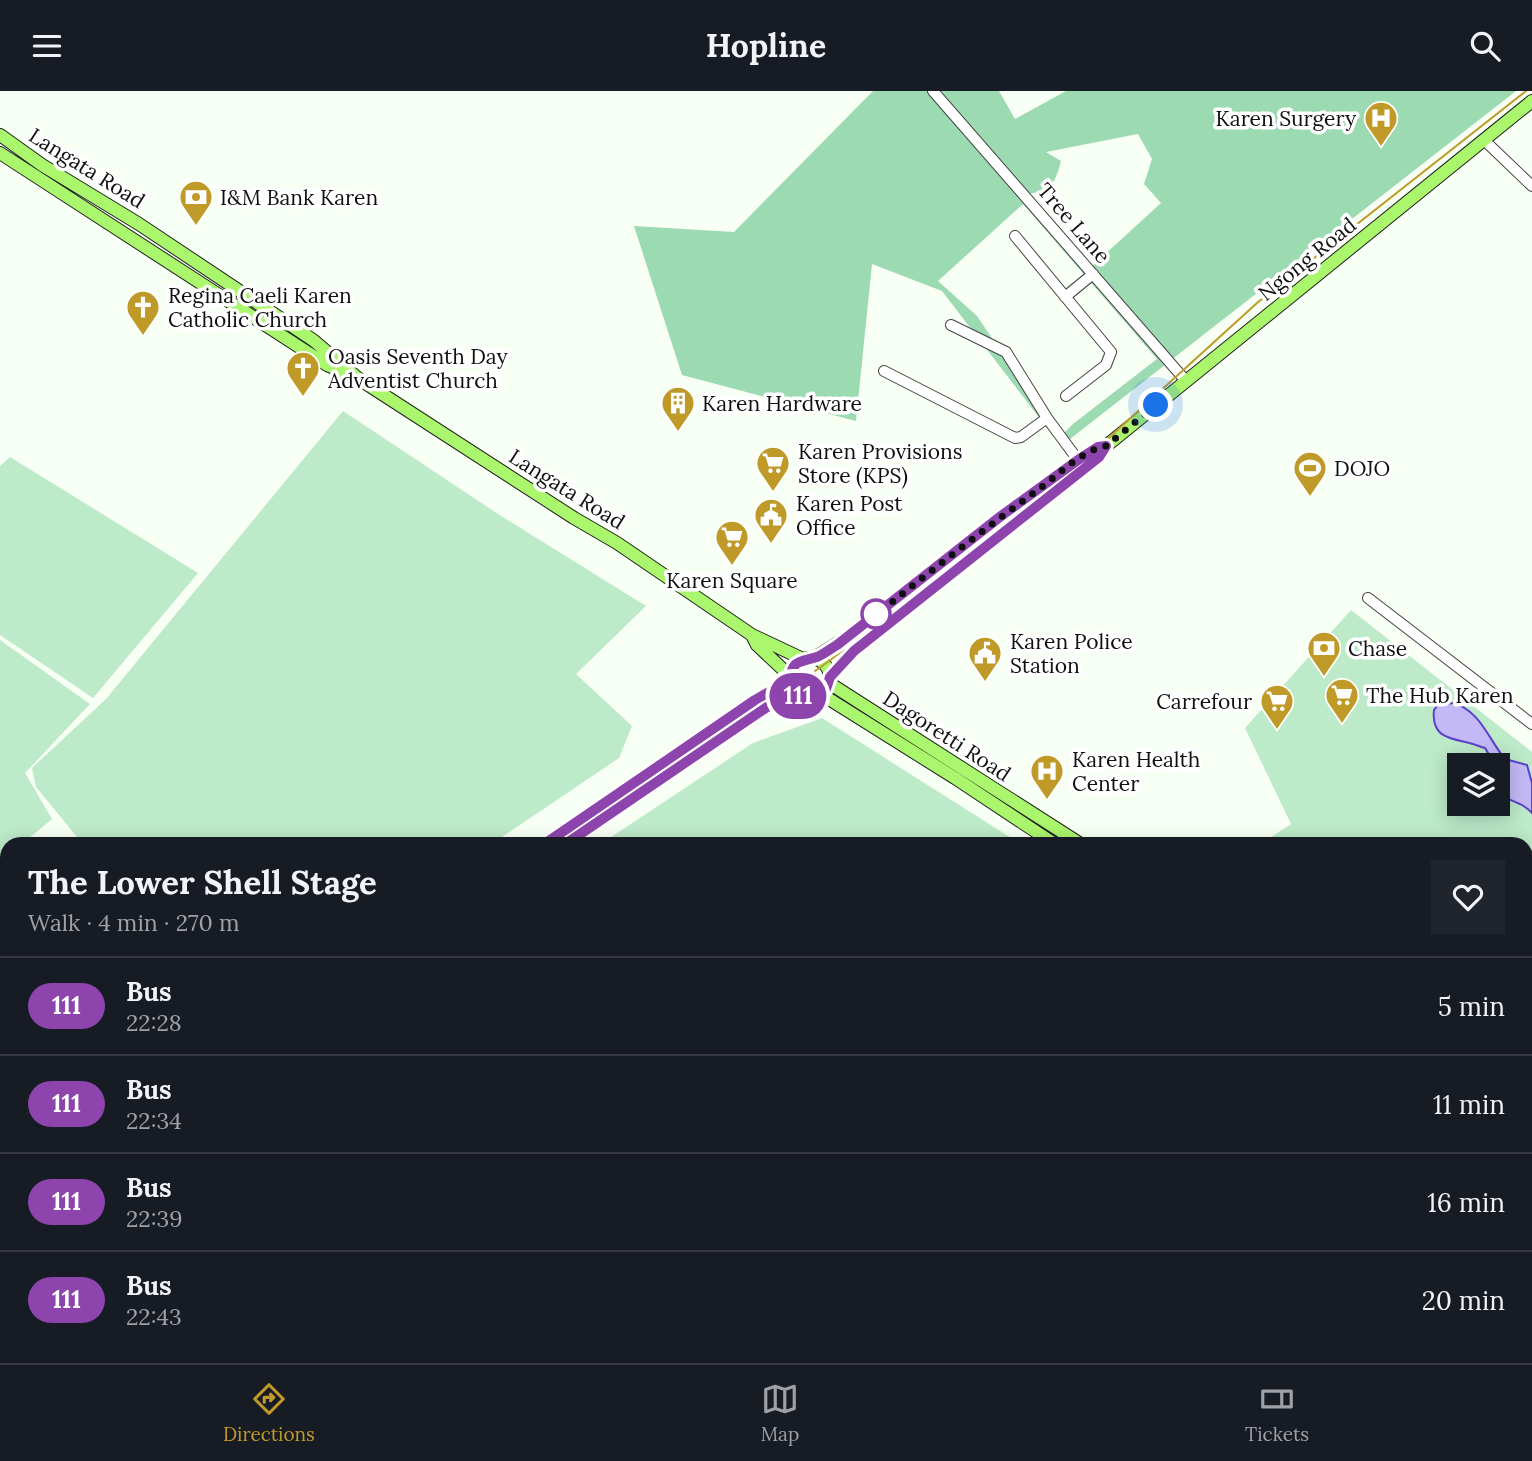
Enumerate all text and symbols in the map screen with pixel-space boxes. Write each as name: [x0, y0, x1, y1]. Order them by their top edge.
text: Hopline: [706, 25, 826, 66]
icon: menu: [28, 27, 66, 65]
icon: search: [1466, 27, 1504, 65]
hospital icon: Karen Surgery: [1362, 99, 1400, 148]
place label: Karen Surgery: [1215, 105, 1356, 132]
street label: Langata Road: [24, 122, 150, 214]
street label: Tree Lane: [1032, 177, 1116, 269]
bank icon: I&M Bank Karen: [177, 178, 215, 227]
place label: I&M Bank Karen: [220, 184, 378, 211]
street label: Ngong Road: [1253, 211, 1361, 307]
place label: Regina Caeli Karen Catholic Church: [168, 282, 352, 333]
church icon: Regina Caeli Karen Catholic Church: [124, 288, 162, 337]
place label: Oasis Seventh Day Adventist Church: [327, 343, 508, 394]
church icon: Oasis Seventh Day Adventist Church: [284, 349, 322, 398]
building icon: Karen Hardware: [659, 384, 697, 433]
your location: [1138, 387, 1173, 422]
place label: Karen Hardware: [702, 390, 862, 417]
place label: Karen Provisions Store (KPS): [798, 438, 963, 489]
street label: Langata Road: [504, 443, 630, 535]
supermarket icon: Karen Provisions Store (KPS): [754, 444, 792, 493]
sports icon: DOJO: [1291, 449, 1329, 498]
place label: DOJO: [1334, 455, 1390, 482]
place label: Karen Post Office: [796, 490, 903, 541]
public building icon: Karen Post Office: [752, 496, 790, 545]
supermarket icon: Karen Square: [713, 518, 751, 567]
place label: Karen Square: [666, 567, 798, 594]
unlabelled marker: [861, 599, 891, 629]
place label: Karen Police Station: [1010, 628, 1133, 679]
bank icon: Chase: [1305, 629, 1343, 678]
public building icon: Karen Police Station: [966, 634, 1004, 683]
place label: Chase: [1348, 635, 1407, 662]
line badge: 111: [758, 673, 838, 719]
supermarket icon: The Hub Karen: [1323, 676, 1361, 725]
text: 111: [783, 680, 813, 711]
supermarket icon: Carrefour: [1258, 682, 1296, 731]
place label: The Hub Karen: [1366, 682, 1514, 709]
street label: Dagoretti Road: [878, 685, 1016, 787]
place label: Carrefour: [1156, 688, 1252, 715]
place label: Karen Health Center: [1072, 746, 1200, 797]
hospital icon: Karen Health Center: [1028, 752, 1066, 801]
map controls: [1447, 753, 1510, 816]
button: layers: [1447, 753, 1510, 816]
button: heart: [1431, 860, 1505, 934]
text: The Lower Shell Stage: [28, 861, 377, 903]
text: Walk · 4 min · 270 m: [28, 908, 240, 937]
text: Bus: [126, 975, 172, 1008]
text: 111: [52, 990, 81, 1021]
text: 5 min: [1438, 990, 1505, 1023]
text: 22:28: [126, 1008, 182, 1037]
text: Bus: [126, 1073, 172, 1106]
text: 111: [52, 1088, 81, 1119]
text: 11 min: [1433, 1088, 1505, 1121]
text: 22:34: [126, 1106, 182, 1135]
text: Bus: [126, 1171, 172, 1204]
text: 111: [52, 1186, 81, 1217]
text: 16 min: [1427, 1186, 1505, 1219]
text: 22:39: [126, 1204, 183, 1233]
text: Bus: [126, 1269, 172, 1302]
text: 111: [52, 1284, 81, 1315]
text: 20 min: [1422, 1284, 1505, 1317]
text: 22:43: [126, 1302, 182, 1331]
tab: Directions: [223, 1380, 315, 1446]
tab: Map: [761, 1380, 799, 1446]
tab: Tickets: [1245, 1380, 1309, 1446]

